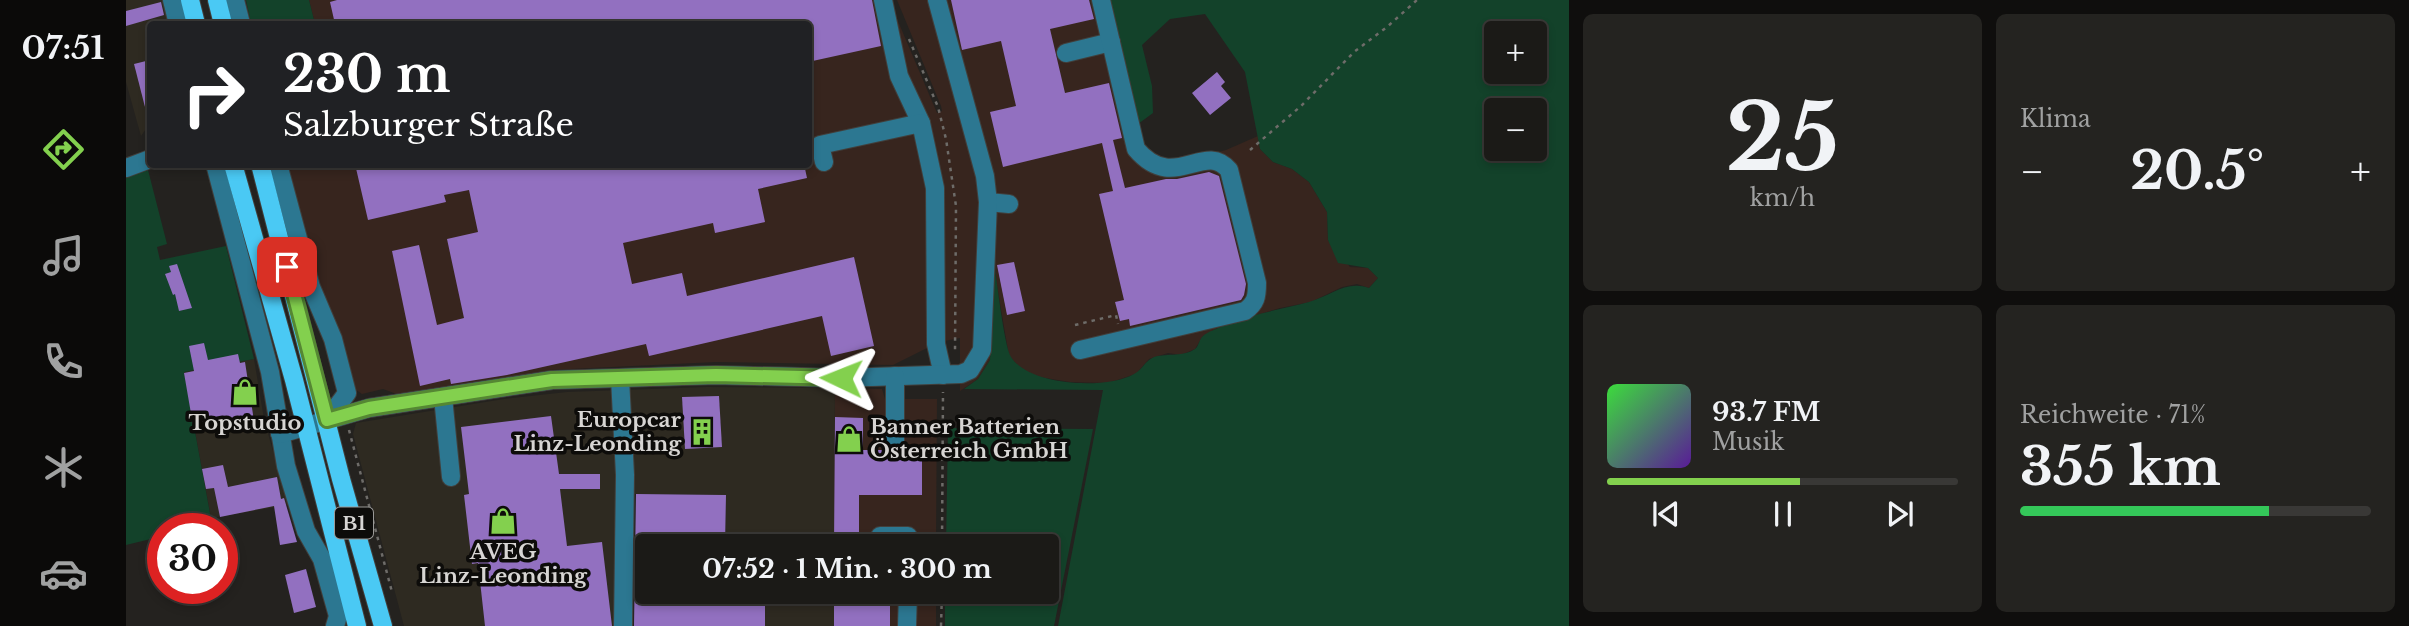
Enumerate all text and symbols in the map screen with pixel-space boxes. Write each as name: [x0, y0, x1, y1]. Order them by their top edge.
map controls: [1484, 21, 1547, 161]
button: +: [1484, 21, 1547, 84]
text: 07:51: [22, 28, 104, 68]
text: 230 m: [283, 44, 450, 105]
icon: right: [168, 49, 259, 140]
text: 25: [1726, 82, 1839, 195]
button: −: [1484, 98, 1547, 161]
text: Salzburger Straße: [283, 105, 574, 145]
text: Klima: [2020, 105, 2091, 133]
icon: directions: [39, 125, 88, 174]
text: 20.5°: [2130, 139, 2264, 203]
text: −: [2020, 148, 2044, 195]
text: +: [2350, 148, 2371, 195]
text: km/h: [1750, 184, 1815, 212]
icon: music: [39, 231, 88, 280]
pin: [257, 237, 317, 297]
icon: arrive: [268, 248, 306, 286]
icon: phone: [39, 337, 88, 386]
position arrow: [804, 341, 878, 415]
shop icon: Topstudio: [230, 377, 260, 407]
text: 93.7 FM: [1712, 396, 1821, 428]
text: Reichweite · 71%: [2020, 401, 2206, 429]
place label: Europcar Linz-Leonding: [514, 407, 682, 457]
place label: Topstudio: [189, 410, 302, 436]
place label: Banner Batterien Österreich GmbH: [870, 414, 1068, 464]
building icon: Europcar Linz-Leonding: [687, 417, 717, 447]
shop icon: Banner Batterien Österreich GmbH: [834, 424, 864, 454]
text: Musik: [1712, 428, 1784, 456]
text: 355 km: [2020, 435, 2221, 499]
icon: climate: [39, 443, 88, 492]
icon: previous: [1647, 495, 1685, 533]
icon: pause: [1764, 495, 1802, 533]
icon: next: [1881, 495, 1919, 533]
shop icon: AVEG Linz-Leonding: [488, 506, 518, 536]
road number: B1: [335, 508, 373, 538]
speed limit sign: 30: [147, 513, 238, 604]
place label: AVEG Linz-Leonding: [419, 539, 588, 589]
icon: car: [39, 549, 88, 598]
text: 07:52 · 1 Min. · 300 m: [702, 553, 992, 585]

